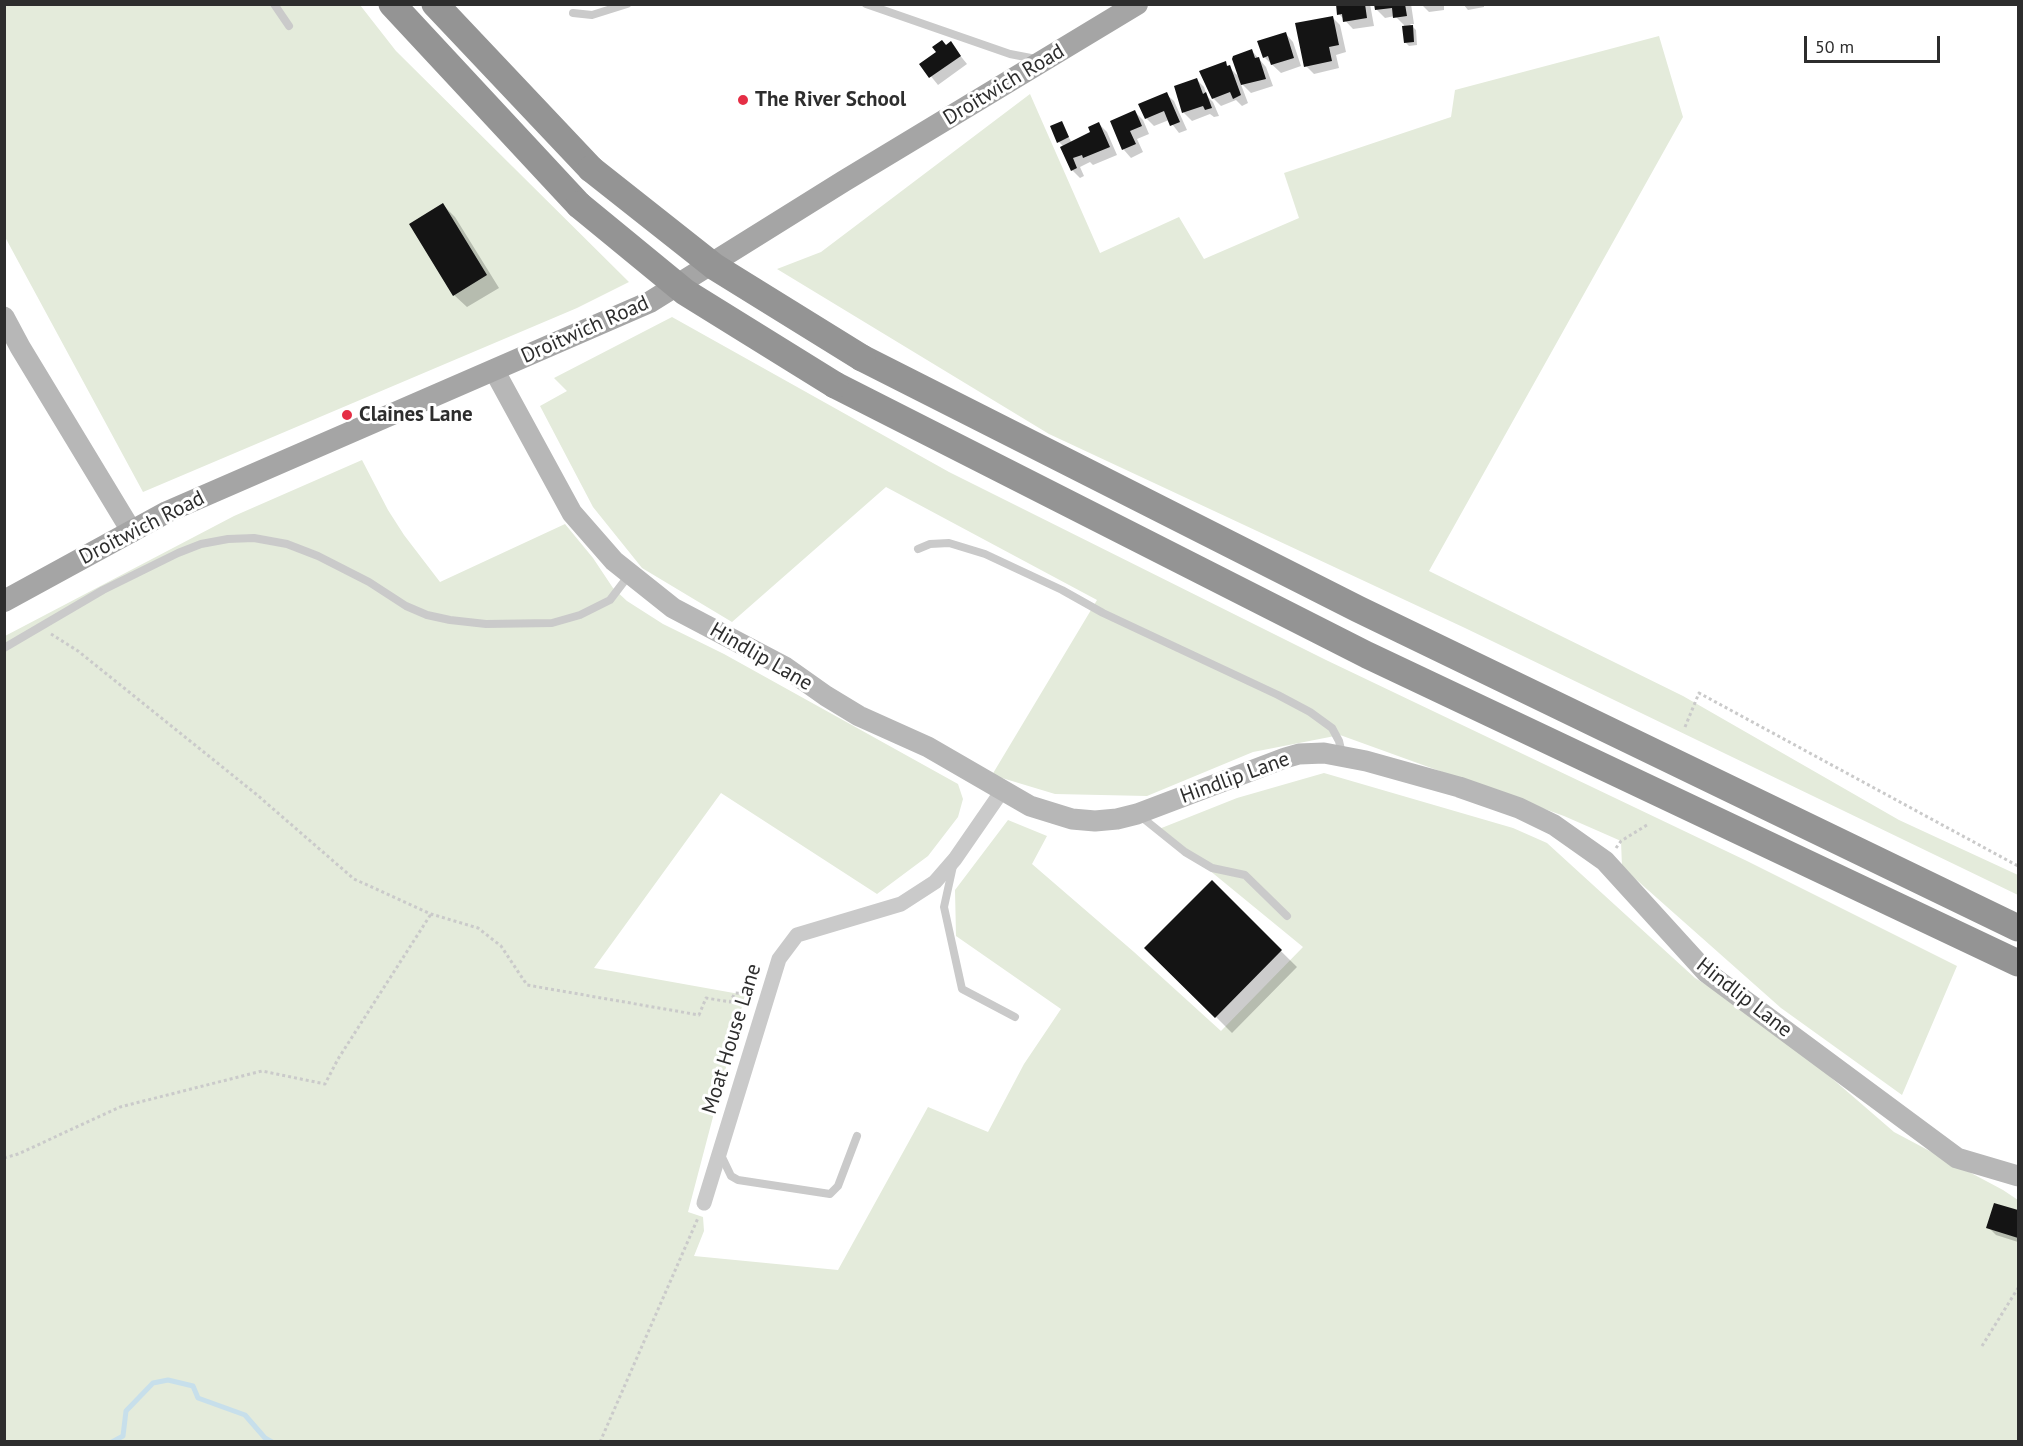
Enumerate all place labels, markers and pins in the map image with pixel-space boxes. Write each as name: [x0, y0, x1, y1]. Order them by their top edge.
place label: The River School: [755, 87, 906, 113]
marker: The River School: [736, 93, 750, 107]
place label: Claines Lane: [359, 402, 473, 428]
marker: Claines Lane: [340, 408, 354, 422]

